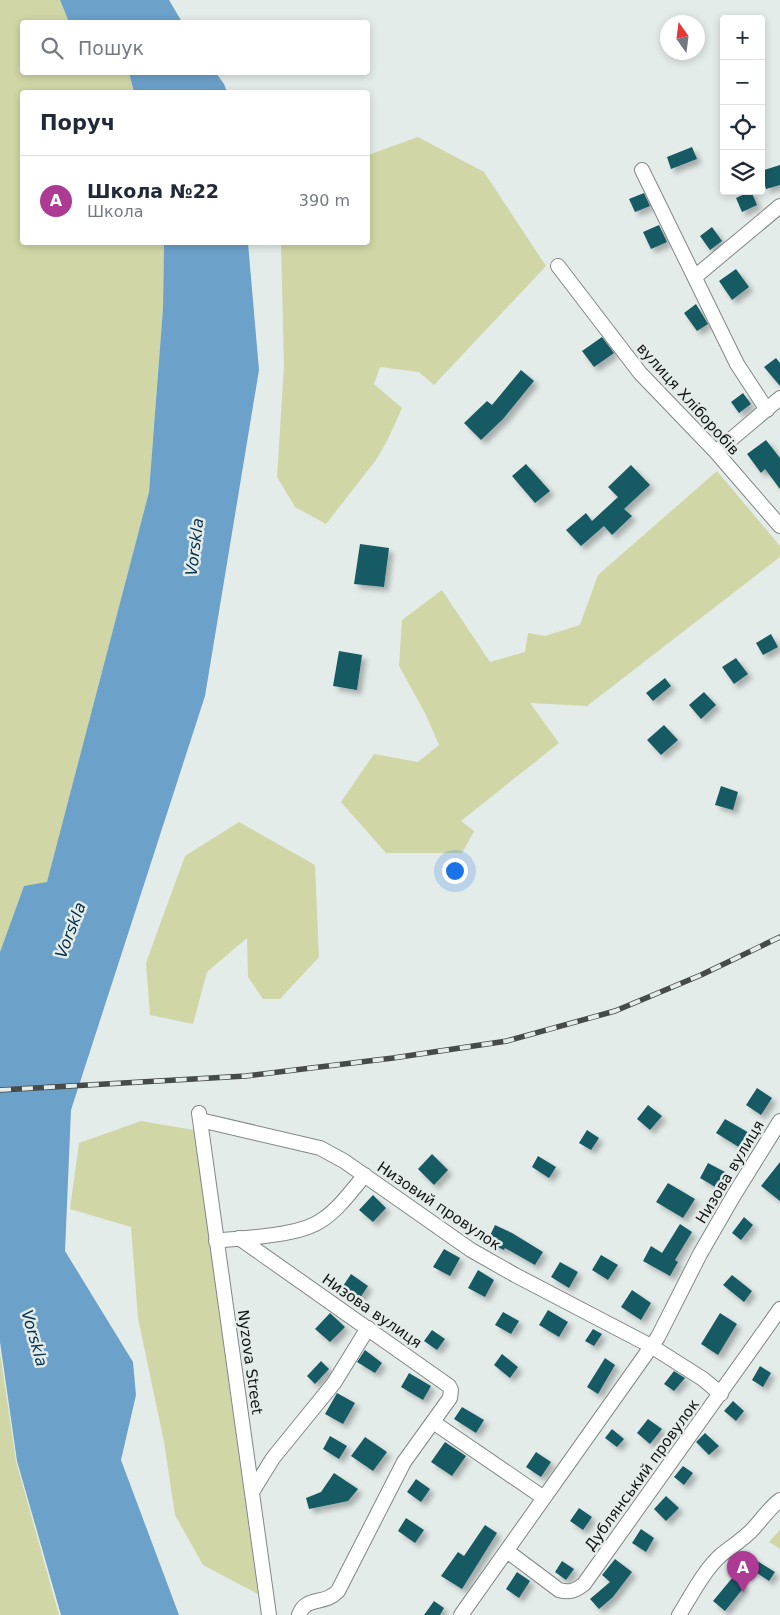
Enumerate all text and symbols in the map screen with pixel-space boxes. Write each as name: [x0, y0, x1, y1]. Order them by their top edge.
north arrow: [660, 15, 705, 60]
map controls: [720, 15, 765, 195]
button: +: [720, 15, 765, 60]
search box: [20, 20, 370, 75]
icon: search: [38, 34, 66, 62]
text: Пошук: [78, 37, 144, 59]
button: −: [720, 60, 765, 105]
button: locate: [720, 105, 765, 150]
text: Поруч: [40, 111, 115, 135]
button: layers: [720, 150, 765, 195]
text: Школа №22: [87, 180, 219, 202]
text: A: [50, 191, 62, 210]
text: 390 m: [299, 191, 350, 210]
text: Школа: [87, 202, 144, 221]
street label: вулиця Хліборобів: [633, 339, 743, 459]
water label: Vorskla: [182, 517, 207, 577]
your location: [442, 858, 468, 884]
water label: Vorskla: [51, 900, 90, 961]
street label: Низова вулиця: [692, 1117, 768, 1227]
street label: Низовий провулок: [374, 1158, 504, 1254]
street label: Низова вулиця: [319, 1270, 425, 1352]
water label: Vorskla: [17, 1308, 52, 1369]
street label: Nyzova Street: [234, 1308, 266, 1416]
street label: Дублянський провулок: [581, 1396, 703, 1554]
pin: A: [727, 1551, 759, 1592]

